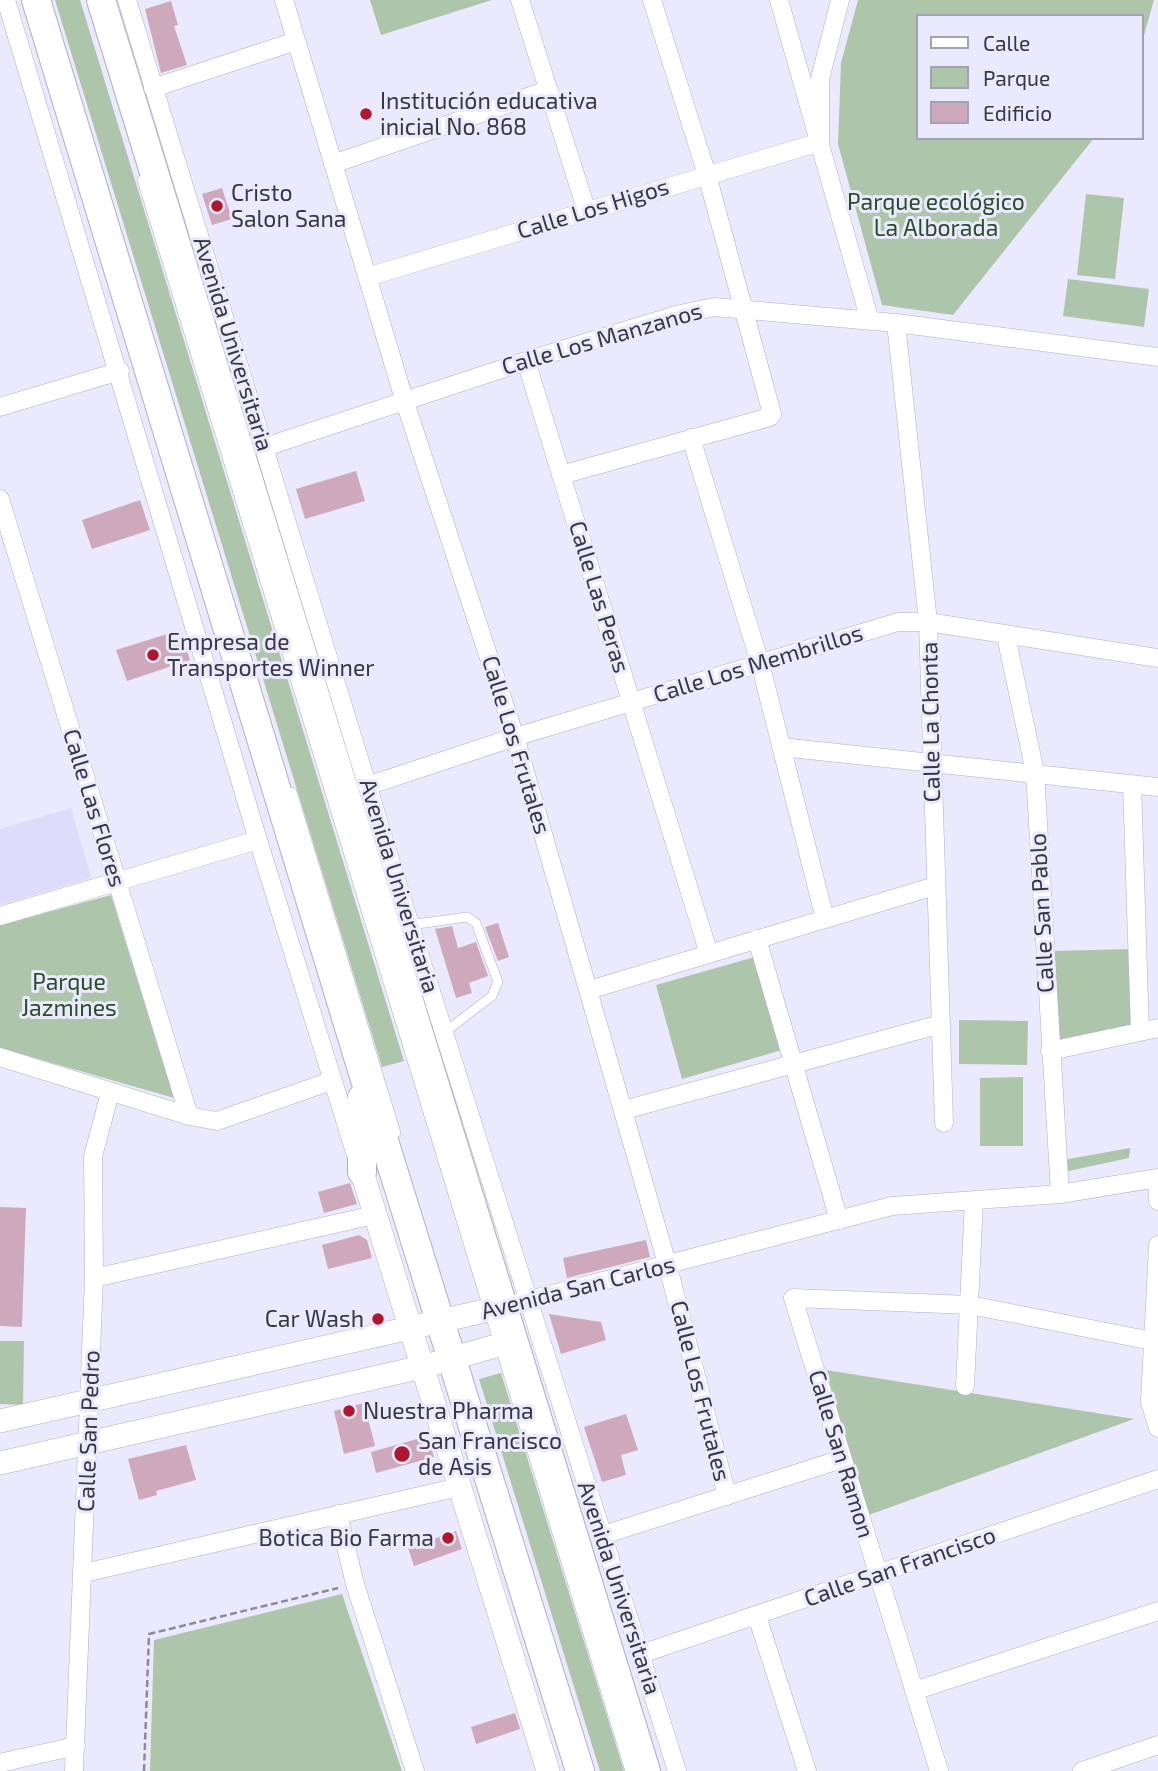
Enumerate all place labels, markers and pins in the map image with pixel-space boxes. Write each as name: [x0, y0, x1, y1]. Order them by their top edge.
place label: Institución educativa inicial No. 868: [380, 87, 598, 141]
marker: Institución educativa inicial No. 868: [358, 106, 374, 122]
place label: Cristo Salon Sana: [231, 179, 346, 233]
marker: Cristo Salon Sana: [209, 198, 225, 214]
place label: Empresa de Transportes Winner: [167, 628, 374, 682]
marker: Empresa de Transportes Winner: [145, 647, 161, 663]
place label: Car Wash: [265, 1305, 364, 1333]
marker: Car Wash: [370, 1311, 386, 1327]
place label: Nuestra Pharma: [363, 1397, 534, 1425]
marker: Nuestra Pharma: [341, 1403, 357, 1419]
place label: San Francisco de Asis: [418, 1427, 562, 1481]
marker: San Francisco de Asis: [392, 1444, 412, 1464]
place label: Botica Bio Farma: [259, 1524, 434, 1552]
marker: Botica Bio Farma: [440, 1530, 456, 1546]

